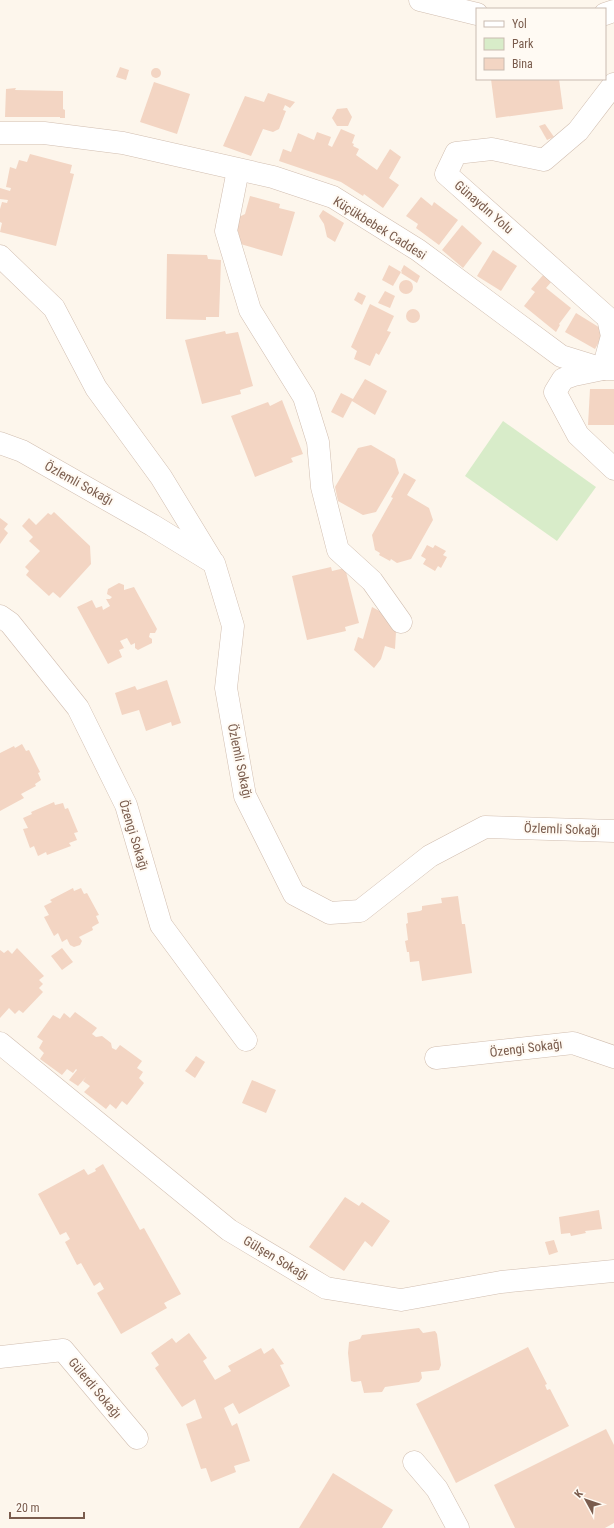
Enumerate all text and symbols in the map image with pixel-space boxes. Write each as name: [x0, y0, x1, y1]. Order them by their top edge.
legend: [476, 8, 606, 80]
text: Yol: [512, 17, 527, 31]
text: Park: [512, 37, 534, 51]
text: Bina: [512, 57, 533, 71]
street label: Günaydın Yolu: [452, 177, 516, 237]
street label: Küçükbebek Caddesi: [331, 193, 429, 263]
street label: Özlemli Sokağı: [42, 458, 116, 508]
street label: Özlemli Sokağı: [225, 722, 255, 800]
street label: Özengi Sokağı: [116, 798, 152, 872]
street label: Özlemli Sokağı: [524, 820, 600, 838]
street label: Özengi Sokağı: [489, 1036, 563, 1060]
street label: Gülşen Sokağı: [241, 1233, 311, 1283]
street label: Gülerdi Sokağı: [65, 1355, 125, 1421]
north arrow: [566, 1480, 606, 1520]
text: K: [572, 1487, 586, 1500]
scale bar: [10, 1494, 84, 1520]
text: 20 m: [16, 1501, 40, 1515]

